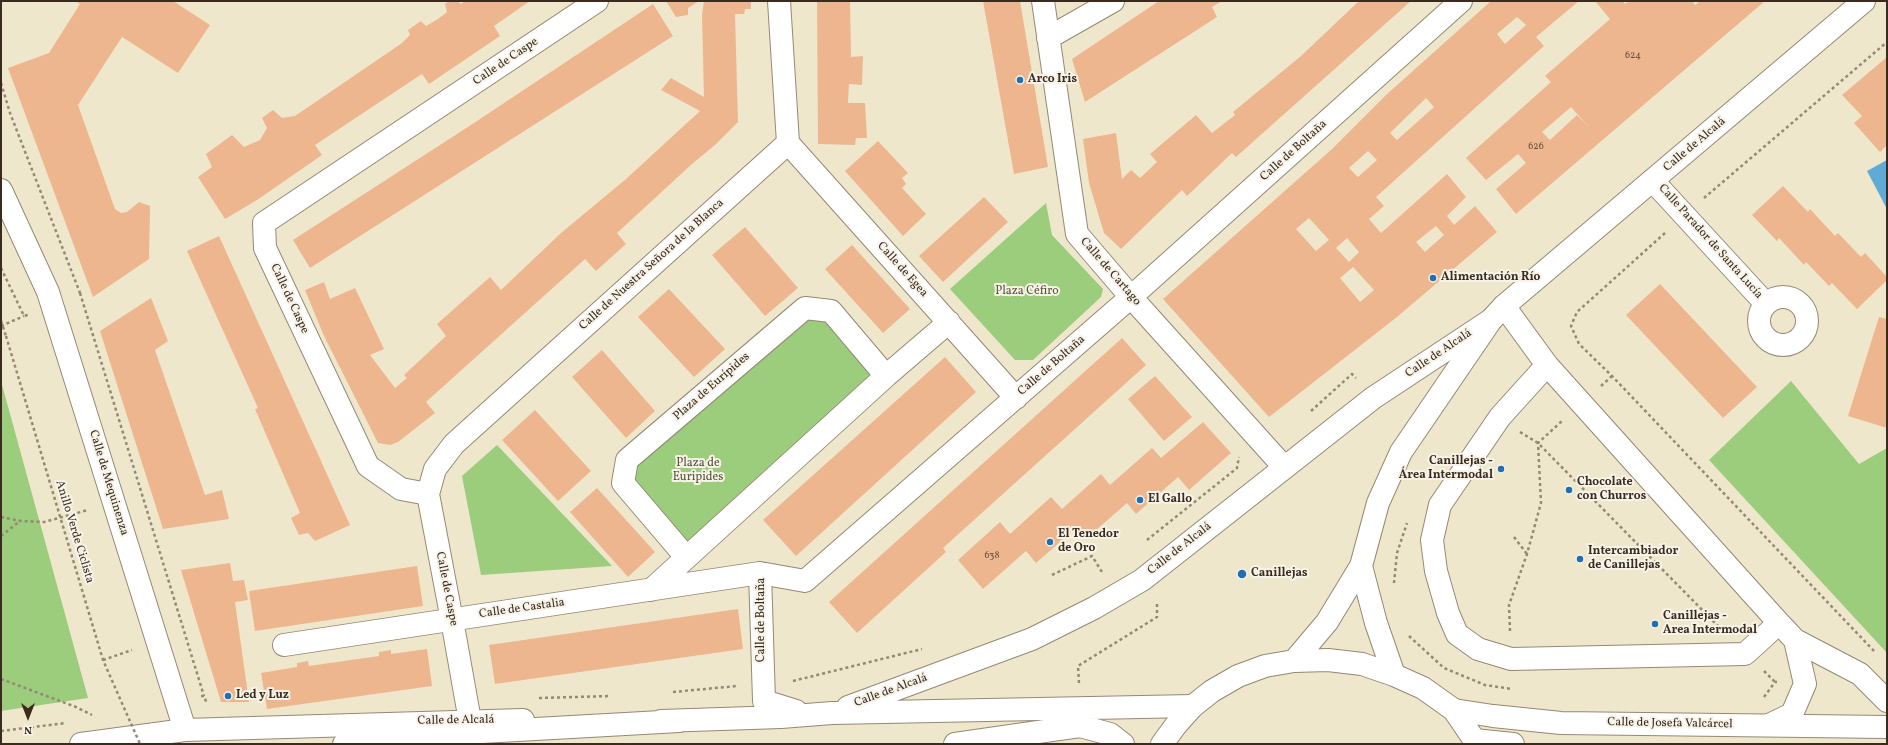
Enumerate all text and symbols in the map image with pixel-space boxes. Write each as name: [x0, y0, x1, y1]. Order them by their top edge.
street label: Calle de Caspe: [471, 35, 541, 89]
house number: 624: [1625, 50, 1641, 62]
place label: Arco Iris: [1028, 73, 1077, 87]
marker: Arco Iris: [1015, 75, 1025, 85]
street label: Calle de Alcalá: [1661, 115, 1729, 175]
street label: Calle de Boltaña: [1258, 117, 1330, 185]
house number: 626: [1528, 141, 1544, 153]
street label: Calle Parador de Santa Lucía: [1655, 182, 1765, 302]
street label: Calle de Nuestra Señora de la Blanca: [577, 196, 727, 334]
street label: Calle de Cartago: [1077, 235, 1143, 309]
street label: Calle de Egea: [874, 240, 930, 300]
street label: Calle de Caspe: [267, 262, 311, 336]
place label: Alimentación Río: [1441, 271, 1540, 285]
marker: Alimentación Río: [1428, 273, 1438, 283]
park label: Plaza Céfiro: [995, 285, 1059, 299]
street label: Calle de Alcalá: [1403, 327, 1475, 381]
street label: Calle de Boltaña: [1015, 333, 1089, 399]
street label: Plaza de Eurípides: [671, 350, 753, 424]
street label: Calle de Mequinenza: [85, 429, 131, 537]
place label: Canillejas - Área Intermodal: [1399, 455, 1493, 483]
park label: Plaza de Euripides: [673, 457, 723, 485]
marker: Canillejas - Área Intermodal: [1496, 464, 1506, 474]
place label: Chocolate con Churros: [1577, 476, 1646, 504]
street label: Anillo Verde Ciclista: [51, 479, 97, 585]
marker: Chocolate con Churros: [1564, 485, 1574, 495]
place label: El Gallo: [1148, 493, 1192, 507]
marker: El Gallo: [1135, 495, 1145, 505]
street label: Calle de Alcalá: [1145, 520, 1215, 578]
place label: El Tenedor de Oro: [1058, 528, 1119, 556]
marker: El Tenedor de Oro: [1045, 537, 1055, 547]
place label: Intercambiador de Canillejas: [1588, 545, 1678, 573]
house number: 638: [984, 550, 1000, 562]
street label: Calle de Caspe: [432, 551, 460, 627]
marker: Intercambiador de Canillejas: [1575, 554, 1585, 564]
place label: Canillejas: [1251, 567, 1308, 581]
marker: Canillejas: [1236, 568, 1248, 580]
street label: Calle de Boltaña: [755, 578, 769, 662]
street label: Calle de Castalia: [478, 596, 566, 622]
place label: Canillejas - Area Intermodal: [1663, 610, 1757, 638]
marker: Canillejas - Area Intermodal: [1650, 619, 1660, 629]
street label: Calle de Alcalá: [852, 671, 930, 711]
place label: Led y Luz: [236, 689, 289, 703]
marker: Led y Luz: [223, 691, 233, 701]
north arrow: [8, 697, 48, 737]
street label: Calle de Alcalá: [417, 713, 495, 729]
street label: Calle de Josefa Valcárcel: [1607, 716, 1733, 732]
text: N: [24, 722, 32, 737]

